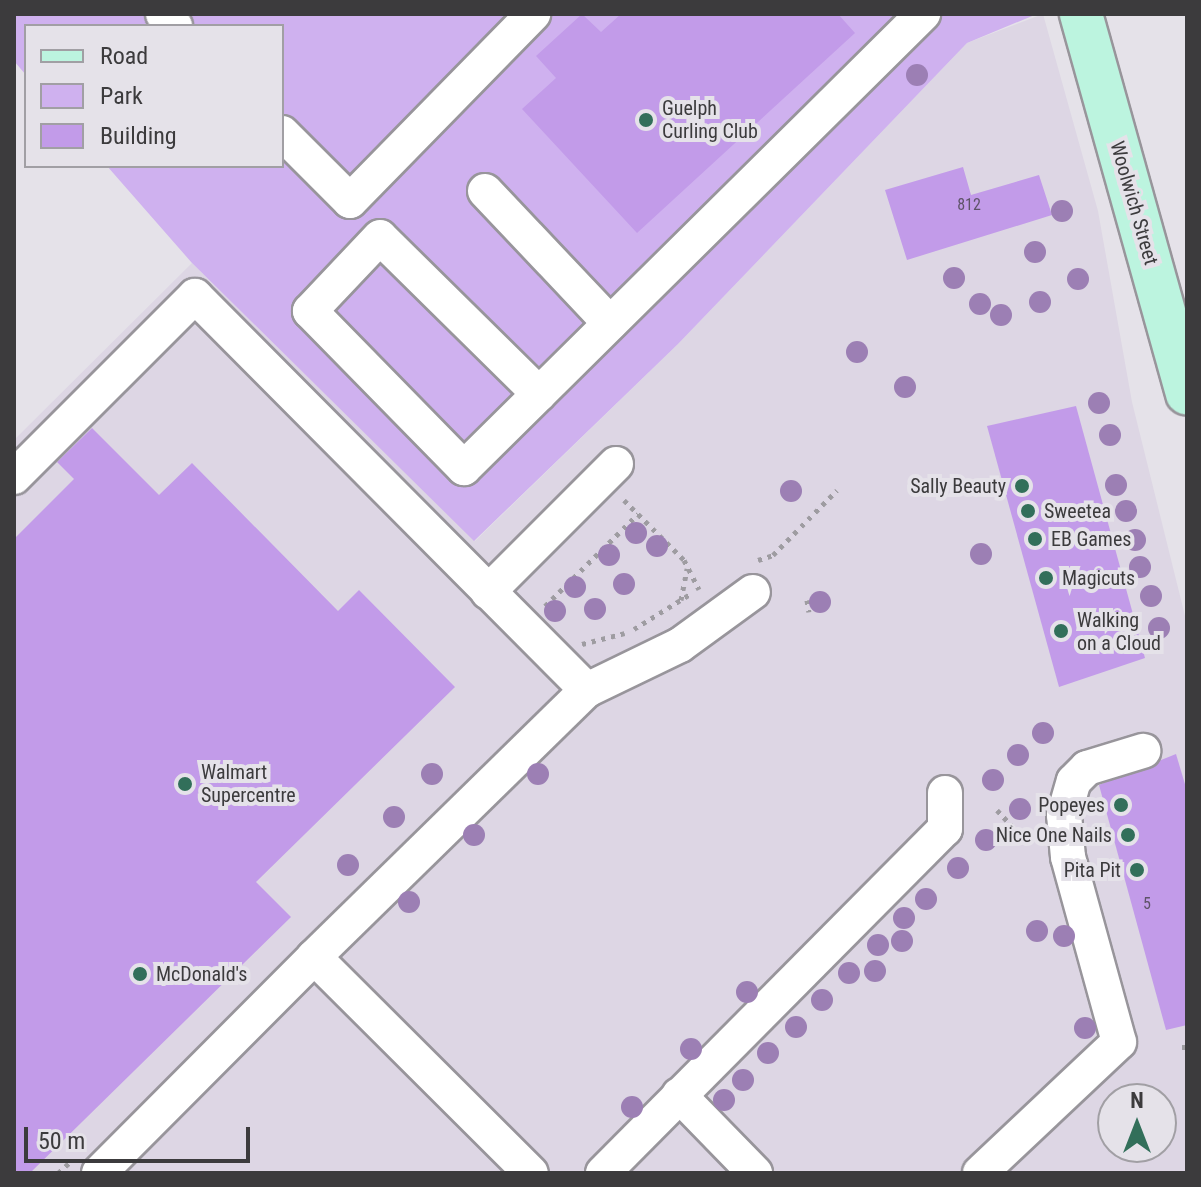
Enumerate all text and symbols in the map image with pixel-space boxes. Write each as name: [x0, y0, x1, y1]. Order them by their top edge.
legend: [24, 24, 284, 168]
text: Road: [100, 42, 148, 70]
text: Park: [100, 82, 143, 110]
place label: Guelph Curling Club: [662, 96, 758, 143]
marker: Guelph Curling Club: [637, 111, 655, 129]
text: Building: [100, 122, 177, 150]
street label: Woolwich Street: [1105, 138, 1163, 268]
house number: 812: [957, 195, 981, 215]
place label: Sally Beauty: [910, 474, 1006, 498]
marker: Sally Beauty: [1013, 477, 1031, 495]
place label: Sweetea: [1044, 499, 1111, 523]
marker: Sweetea: [1019, 502, 1037, 520]
place label: EB Games: [1051, 527, 1131, 551]
marker: EB Games: [1026, 530, 1044, 548]
place label: Magicuts: [1062, 566, 1135, 590]
marker: Magicuts: [1037, 569, 1055, 587]
place label: Walking on a Cloud: [1077, 608, 1161, 655]
marker: Walking on a Cloud: [1052, 622, 1070, 640]
place label: Walmart Supercentre: [201, 760, 296, 807]
marker: Walmart Supercentre: [176, 775, 194, 793]
place label: Popeyes: [1038, 793, 1105, 817]
marker: Popeyes: [1112, 796, 1130, 814]
place label: Nice One Nails: [996, 823, 1112, 847]
marker: Nice One Nails: [1119, 826, 1137, 844]
place label: Pita Pit: [1064, 858, 1121, 882]
marker: Pita Pit: [1128, 861, 1146, 879]
house number: 5: [1143, 894, 1151, 914]
place label: McDonald's: [156, 962, 247, 986]
marker: McDonald's: [131, 965, 149, 983]
north arrow: [1097, 1083, 1177, 1163]
text: N: [1130, 1088, 1144, 1113]
scale bar: [28, 1111, 254, 1161]
text: 50 m: [38, 1127, 85, 1155]

